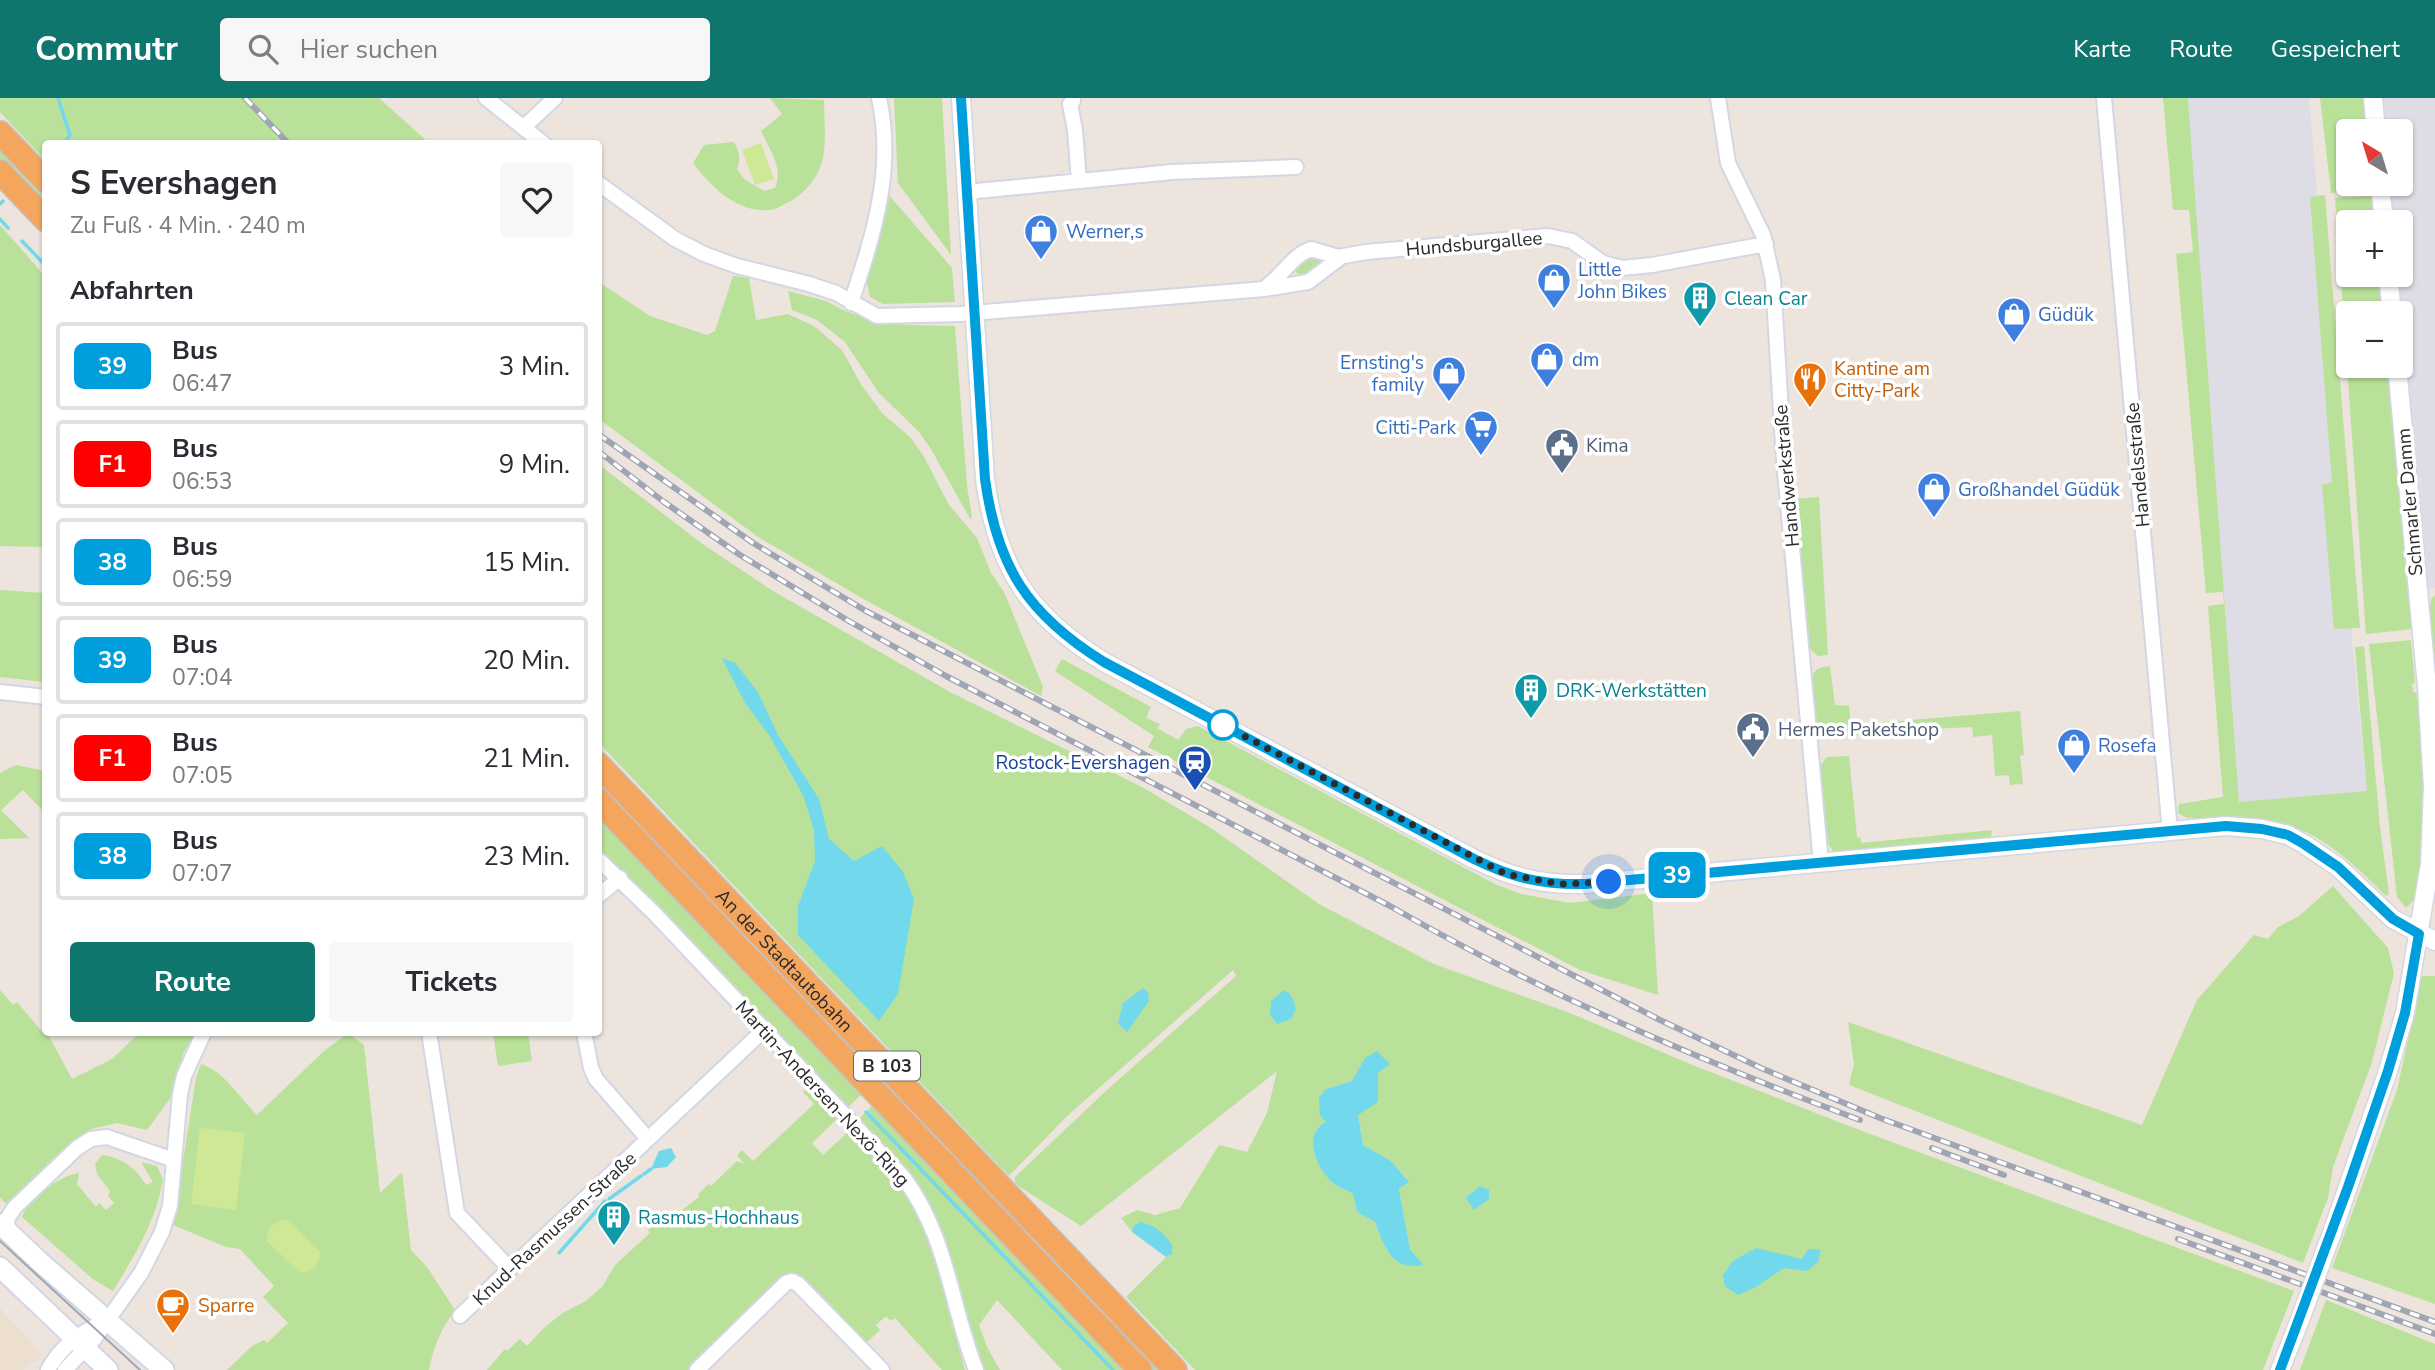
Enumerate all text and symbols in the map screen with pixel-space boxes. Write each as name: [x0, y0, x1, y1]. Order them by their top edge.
search box: [220, 18, 710, 81]
text: Commutr: [35, 27, 178, 72]
icon: search: [244, 30, 282, 68]
text: Hier suchen: [300, 32, 438, 67]
text: Karte: [2073, 33, 2131, 65]
text: Route: [2169, 33, 2233, 65]
text: Gespeichert: [2271, 33, 2400, 65]
north arrow: [2336, 119, 2413, 196]
map controls: [2336, 119, 2413, 378]
text: S Evershagen: [70, 161, 277, 206]
button: heart: [500, 163, 574, 237]
text: Zu Fuß · 4 Min. · 240 m: [70, 210, 306, 241]
button: +: [2336, 210, 2413, 287]
shop icon: Werner,s: [1022, 212, 1060, 261]
place label: Werner,s: [1066, 219, 1144, 245]
street label: Hundsburgallee: [1405, 225, 1544, 263]
place label: Little John Bikes: [1577, 257, 1667, 305]
shop icon: Little John Bikes: [1535, 261, 1573, 310]
text: Abfahrten: [70, 273, 194, 308]
building icon: Clean Car: [1681, 279, 1719, 328]
place label: Clean Car: [1724, 286, 1808, 312]
shop icon: Güdük: [1995, 295, 2033, 344]
button: −: [2336, 301, 2413, 378]
place label: Güdük: [2038, 302, 2094, 328]
text: Bus: [172, 333, 218, 368]
shop icon: dm: [1528, 340, 1566, 389]
place label: dm: [1572, 347, 1599, 373]
text: 3 Min.: [499, 349, 570, 384]
text: 39: [98, 350, 127, 382]
place label: Ernsting's family: [1340, 350, 1424, 398]
shop icon: Ernsting's family: [1430, 354, 1468, 403]
place label: Kantine am Citty-Park: [1834, 356, 1930, 404]
restaurant icon: Kantine am Citty-Park: [1791, 360, 1829, 409]
text: 06:47: [172, 368, 232, 399]
street label: Handelsstraße: [2120, 401, 2156, 529]
street label: Handwerkstraße: [1768, 404, 1806, 548]
supermarket icon: Citti-Park: [1462, 408, 1500, 457]
place label: Citti-Park: [1375, 415, 1456, 441]
public building icon: Kima: [1543, 426, 1581, 475]
street label: Schmarler Damm: [2391, 427, 2429, 577]
text: Bus: [172, 431, 218, 466]
place label: Kima: [1586, 433, 1629, 459]
text: 9 Min.: [499, 447, 570, 482]
text: F1: [99, 448, 126, 480]
text: 06:53: [172, 466, 232, 497]
shop icon: Großhandel Güdük: [1915, 470, 1953, 519]
place label: Großhandel Güdük: [1958, 477, 2120, 503]
text: Bus: [172, 529, 218, 564]
text: 15 Min.: [483, 545, 570, 580]
text: 38: [98, 546, 127, 578]
text: 06:59: [172, 564, 232, 595]
text: Bus: [172, 627, 218, 662]
text: 20 Min.: [483, 643, 570, 678]
text: 39: [98, 644, 127, 676]
text: 07:04: [172, 662, 232, 693]
building icon: DRK-Werkstätten: [1512, 671, 1550, 720]
place label: DRK-Werkstätten: [1556, 678, 1707, 704]
unlabelled marker: [1208, 710, 1238, 740]
public building icon: Hermes Paketshop: [1734, 710, 1772, 759]
place label: Hermes Paketshop: [1778, 717, 1939, 743]
text: Bus: [172, 725, 218, 760]
shop icon: Rosefa: [2055, 726, 2093, 775]
place label: Rosefa: [2098, 733, 2157, 759]
text: 21 Min.: [483, 741, 570, 776]
text: F1: [99, 742, 126, 774]
station icon: Rostock-Evershagen: [1176, 743, 1214, 792]
place label: Rostock-Evershagen: [996, 750, 1170, 776]
text: 07:05: [172, 760, 232, 791]
text: Bus: [172, 823, 218, 858]
text: 23 Min.: [483, 839, 570, 874]
text: 38: [98, 840, 127, 872]
line badge: 39: [1646, 852, 1708, 898]
text: 07:07: [172, 858, 232, 889]
text: 39: [1663, 859, 1691, 891]
your location: [1591, 864, 1626, 899]
street label: An der Stadtautobahn: [709, 883, 859, 1038]
button: Route: [70, 942, 315, 1022]
button: Tickets: [329, 942, 574, 1022]
street label: Martin-Andersen-Nexö-Ring: [729, 995, 916, 1192]
road number: B 103: [854, 1051, 920, 1080]
street label: Knud-Rasmussen-Straße: [467, 1146, 642, 1312]
building icon: Rasmus-Hochhaus: [595, 1198, 633, 1247]
place label: Rasmus-Hochhaus: [638, 1205, 799, 1231]
cafe icon: Sparre: [154, 1286, 192, 1335]
place label: Sparre: [198, 1293, 254, 1319]

